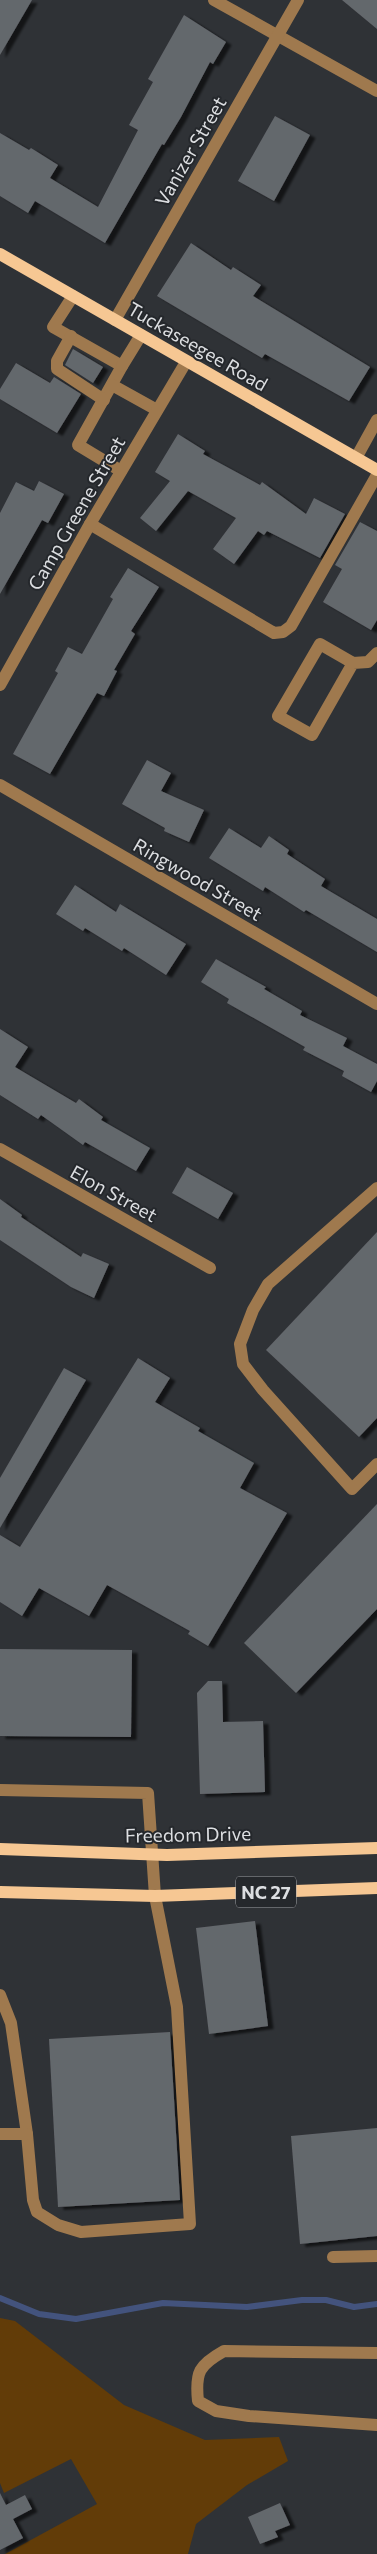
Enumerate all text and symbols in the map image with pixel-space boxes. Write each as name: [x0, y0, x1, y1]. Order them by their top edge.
street label: Vanizer Street: [150, 92, 231, 210]
street label: Tuckaseegee Road: [124, 297, 272, 395]
street label: Camp Greene Street: [23, 432, 130, 594]
street label: Ringwood Street: [130, 833, 267, 925]
street label: Elon Street: [67, 1160, 162, 1226]
street label: Freedom Drive: [125, 1821, 251, 1847]
road number: NC 27: [236, 1876, 296, 1908]

